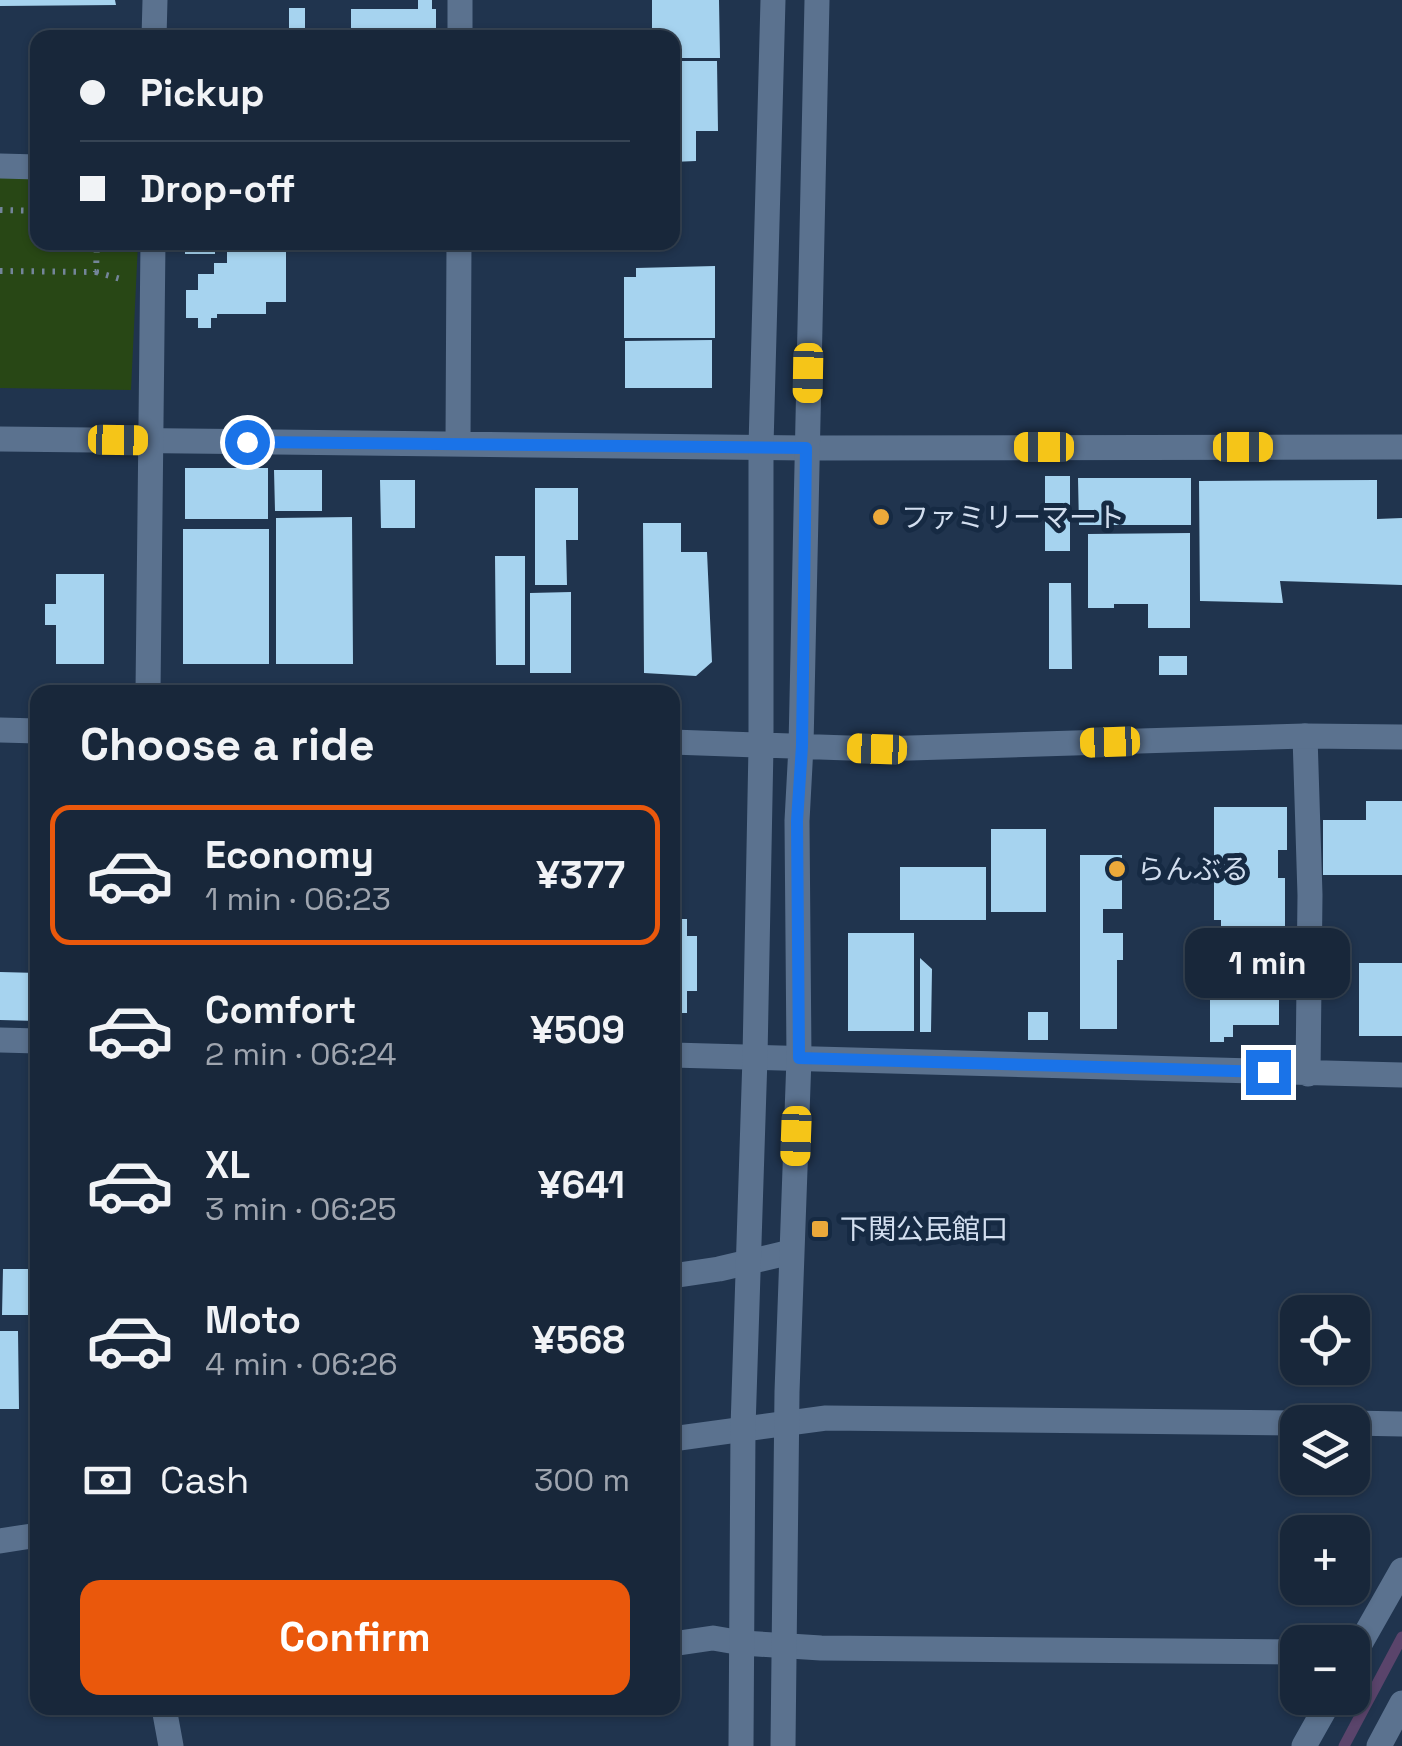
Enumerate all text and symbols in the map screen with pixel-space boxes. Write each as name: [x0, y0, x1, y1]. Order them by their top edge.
text: Pickup: [140, 69, 264, 117]
text: Drop-off: [140, 165, 295, 213]
car: [792, 343, 824, 403]
route start: [225, 420, 270, 465]
car: [88, 424, 148, 456]
car: [1014, 432, 1074, 462]
car: [1213, 432, 1273, 462]
place label: ファミリーマート: [901, 499, 1125, 535]
marker: ファミリーマート: [870, 506, 892, 528]
text: Choose a ride: [80, 716, 375, 773]
car: [1079, 726, 1141, 758]
car: [846, 733, 908, 765]
icon: car: [85, 830, 175, 920]
text: Economy: [205, 831, 374, 879]
text: ¥377: [536, 851, 625, 899]
place label: らんぶる: [1137, 851, 1249, 887]
marker: らんぶる: [1106, 858, 1128, 880]
text: 1 min · 06:23: [205, 879, 391, 919]
callout: 1 min: [1186, 927, 1350, 997]
text: 1 min: [1228, 943, 1307, 983]
icon: car: [85, 985, 175, 1075]
text: Comfort: [205, 986, 356, 1034]
text: ¥509: [531, 1006, 625, 1054]
text: 2 min · 06:24: [205, 1034, 396, 1074]
route end: [1246, 1050, 1291, 1095]
car: [780, 1105, 812, 1167]
icon: car: [85, 1140, 175, 1230]
text: XL: [205, 1141, 250, 1189]
text: ¥641: [538, 1161, 625, 1209]
text: 3 min · 06:25: [205, 1189, 397, 1229]
place label: 下関公民館口: [840, 1211, 1008, 1247]
marker: 下関公民館口: [809, 1218, 831, 1240]
icon: car: [85, 1295, 175, 1385]
map controls: [1280, 1295, 1370, 1715]
button: locate: [1280, 1295, 1370, 1385]
text: Moto: [205, 1296, 301, 1344]
text: ¥568: [532, 1316, 625, 1364]
text: 4 min · 06:26: [205, 1344, 398, 1384]
button: layers: [1280, 1405, 1370, 1495]
icon: cash: [80, 1453, 135, 1508]
text: Cash: [160, 1456, 249, 1504]
text: 300 m: [534, 1460, 630, 1500]
button: +: [1280, 1515, 1370, 1605]
button: Confirm: [80, 1580, 630, 1695]
button: −: [1280, 1625, 1370, 1715]

